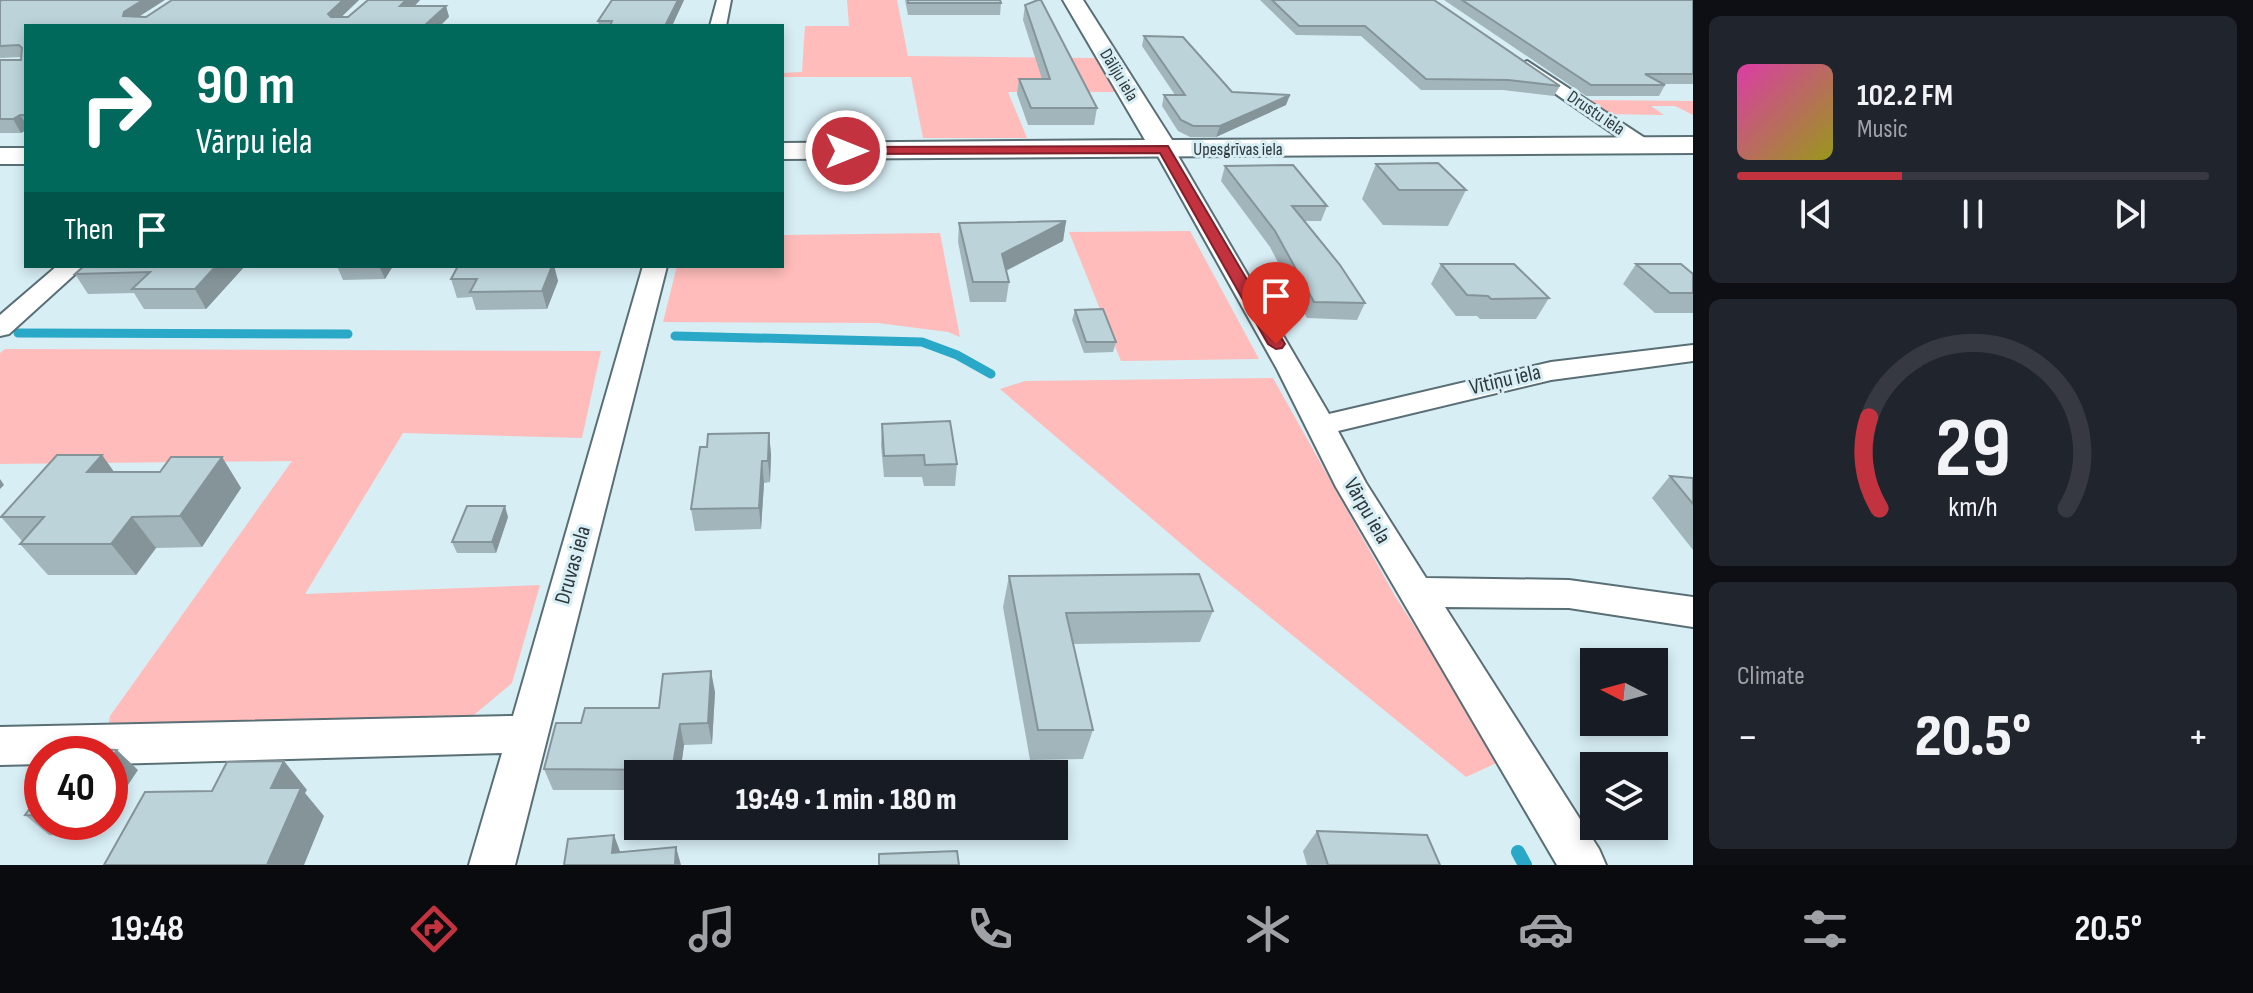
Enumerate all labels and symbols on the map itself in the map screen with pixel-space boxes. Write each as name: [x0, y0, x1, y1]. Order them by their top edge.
street label: Dāliju iela: [1095, 45, 1143, 105]
street label: Drustu iela: [1563, 86, 1629, 140]
position arrow: [804, 109, 888, 193]
street label: Upesgrīvas iela: [1193, 139, 1283, 160]
pin: [1242, 262, 1310, 344]
street label: Vītiņu iela: [1467, 359, 1543, 401]
street label: Vārpu iela: [1337, 473, 1397, 549]
street label: Druvas iela: [549, 523, 597, 607]
north arrow: [1580, 648, 1668, 736]
speed limit sign: 40: [24, 736, 128, 840]

